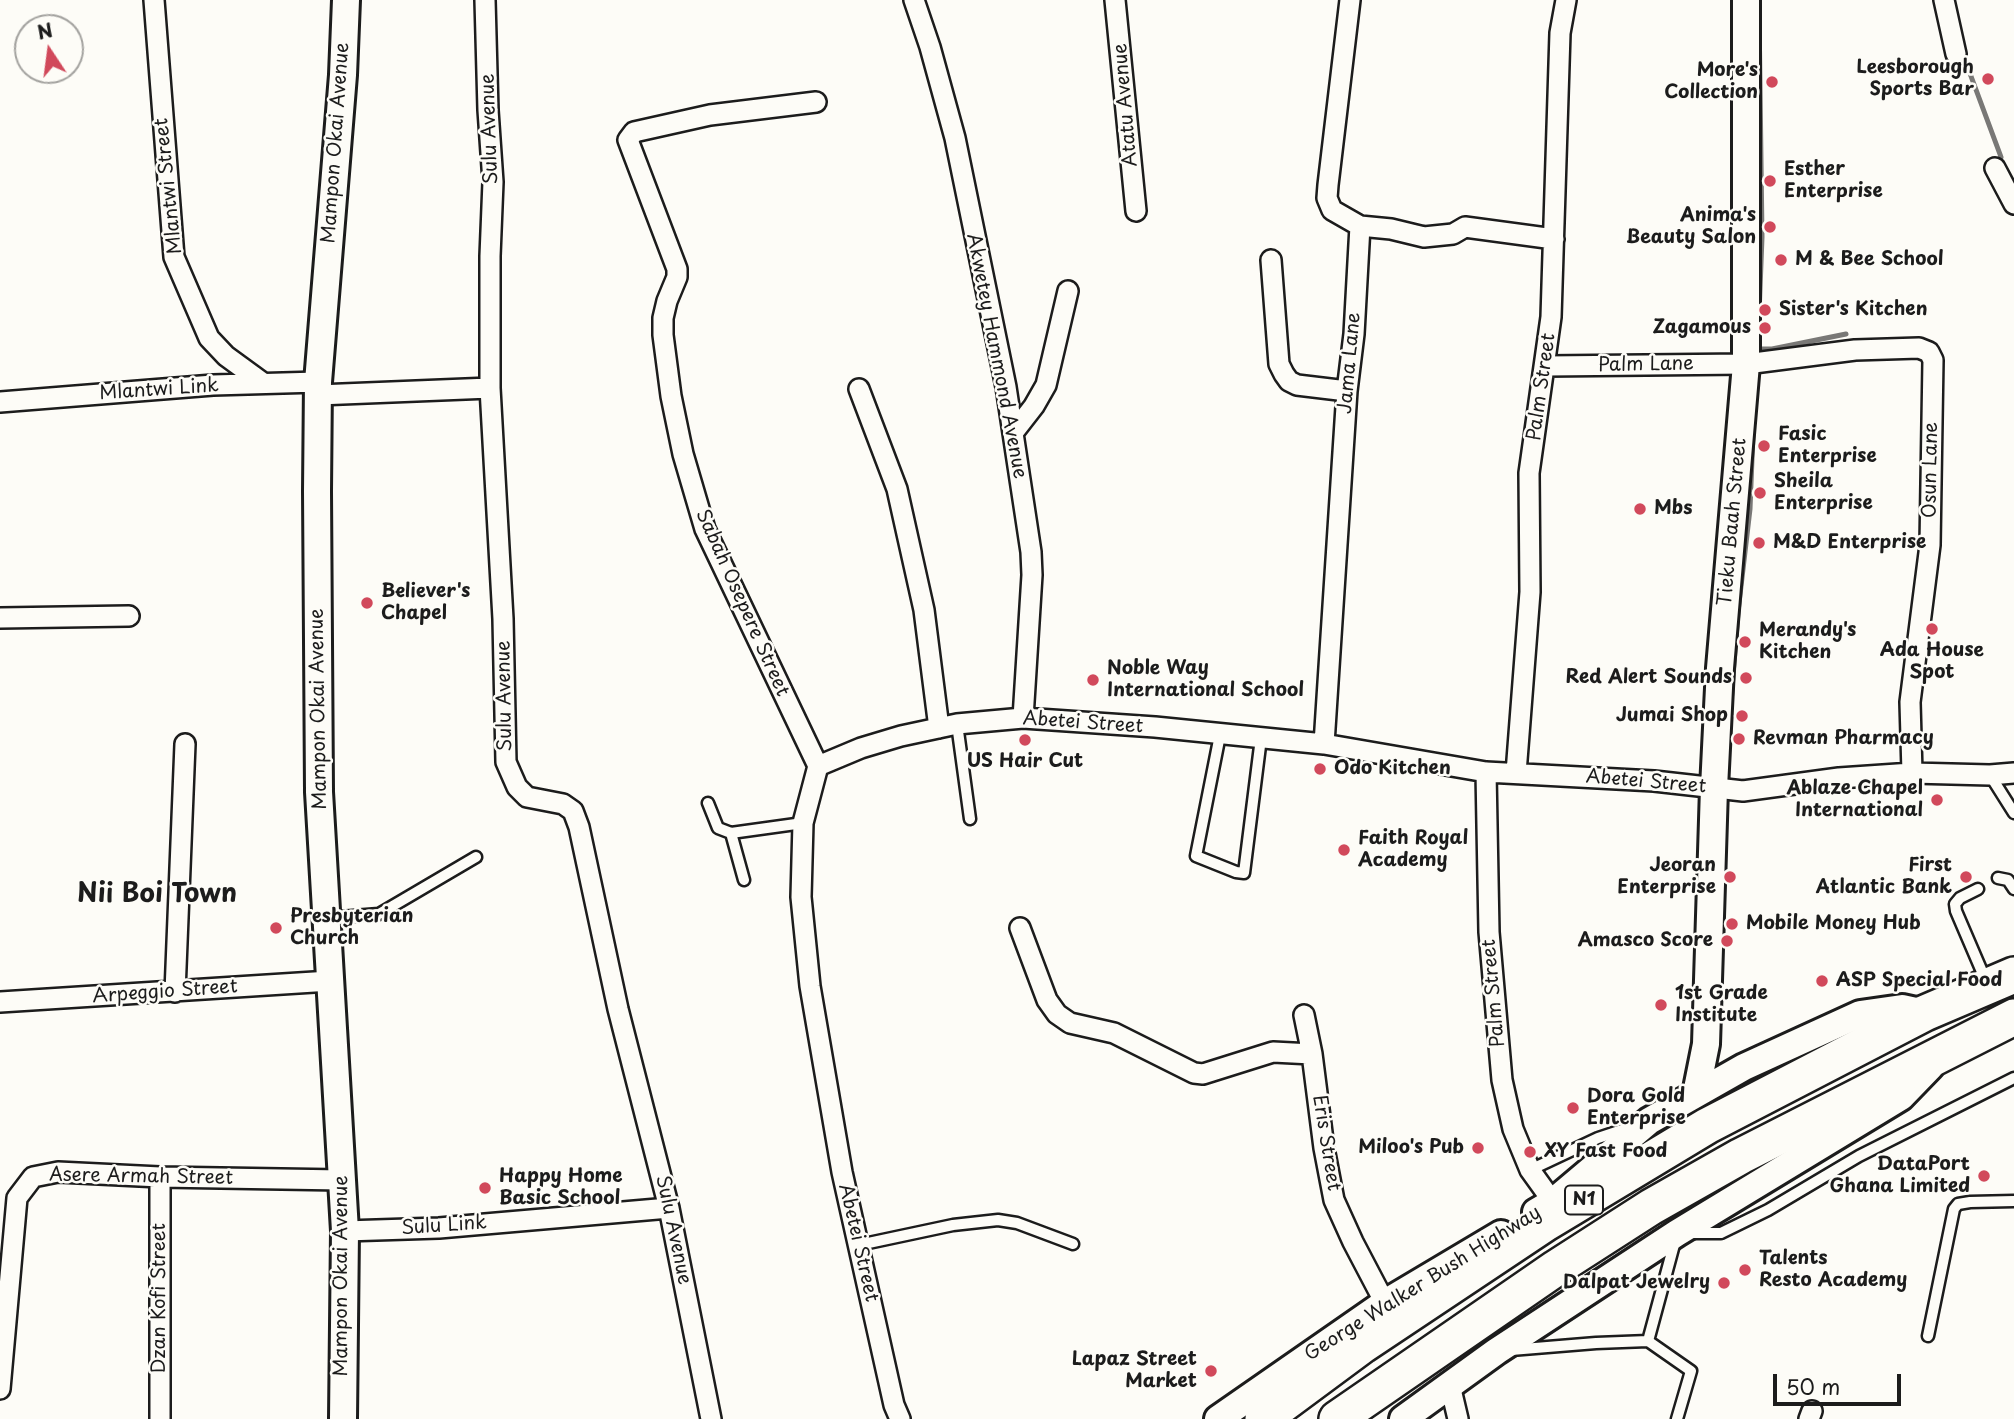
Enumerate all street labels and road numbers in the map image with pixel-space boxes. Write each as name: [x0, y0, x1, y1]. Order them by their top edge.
street label: Mampon Okai Avenue: [318, 42, 354, 244]
street label: Atatu Avenue: [1109, 42, 1143, 168]
street label: Sulu Avenue: [477, 73, 503, 185]
street label: Mlantwi Street: [151, 117, 187, 255]
street label: Akwetey Hammond Avenue: [961, 232, 1031, 480]
street label: Jama Lane: [1334, 311, 1366, 415]
street label: Palm Street: [1523, 332, 1561, 442]
street label: Palm Lane: [1598, 353, 1694, 377]
street label: Mlantwi Link: [99, 374, 219, 406]
street label: Osun Lane: [1919, 422, 1943, 518]
street label: Tieku Baah Street: [1714, 437, 1752, 607]
street label: Sabah Osepere Street: [690, 506, 794, 700]
street label: Mampon Okai Avenue: [306, 608, 332, 810]
street label: Sulu Avenue: [493, 640, 517, 752]
street label: Abetei Street: [1022, 707, 1144, 739]
street label: Abetei Street: [1585, 765, 1707, 799]
street label: Palm Street: [1478, 938, 1510, 1048]
street label: Arpeggio Street: [92, 976, 238, 1008]
street label: Eris Street: [1307, 1093, 1345, 1193]
street label: Asere Armah Street: [49, 1164, 233, 1190]
street label: Sulu Avenue: [650, 1173, 696, 1287]
street label: Mampon Okai Avenue: [331, 1175, 353, 1377]
street label: Abetei Street: [833, 1182, 883, 1304]
road number: N1: [1565, 1185, 1603, 1214]
street label: George Walker Bush Highway: [1301, 1202, 1545, 1366]
street label: Sulu Link: [401, 1212, 487, 1240]
street label: Dzan Kofi Street: [149, 1223, 171, 1373]

